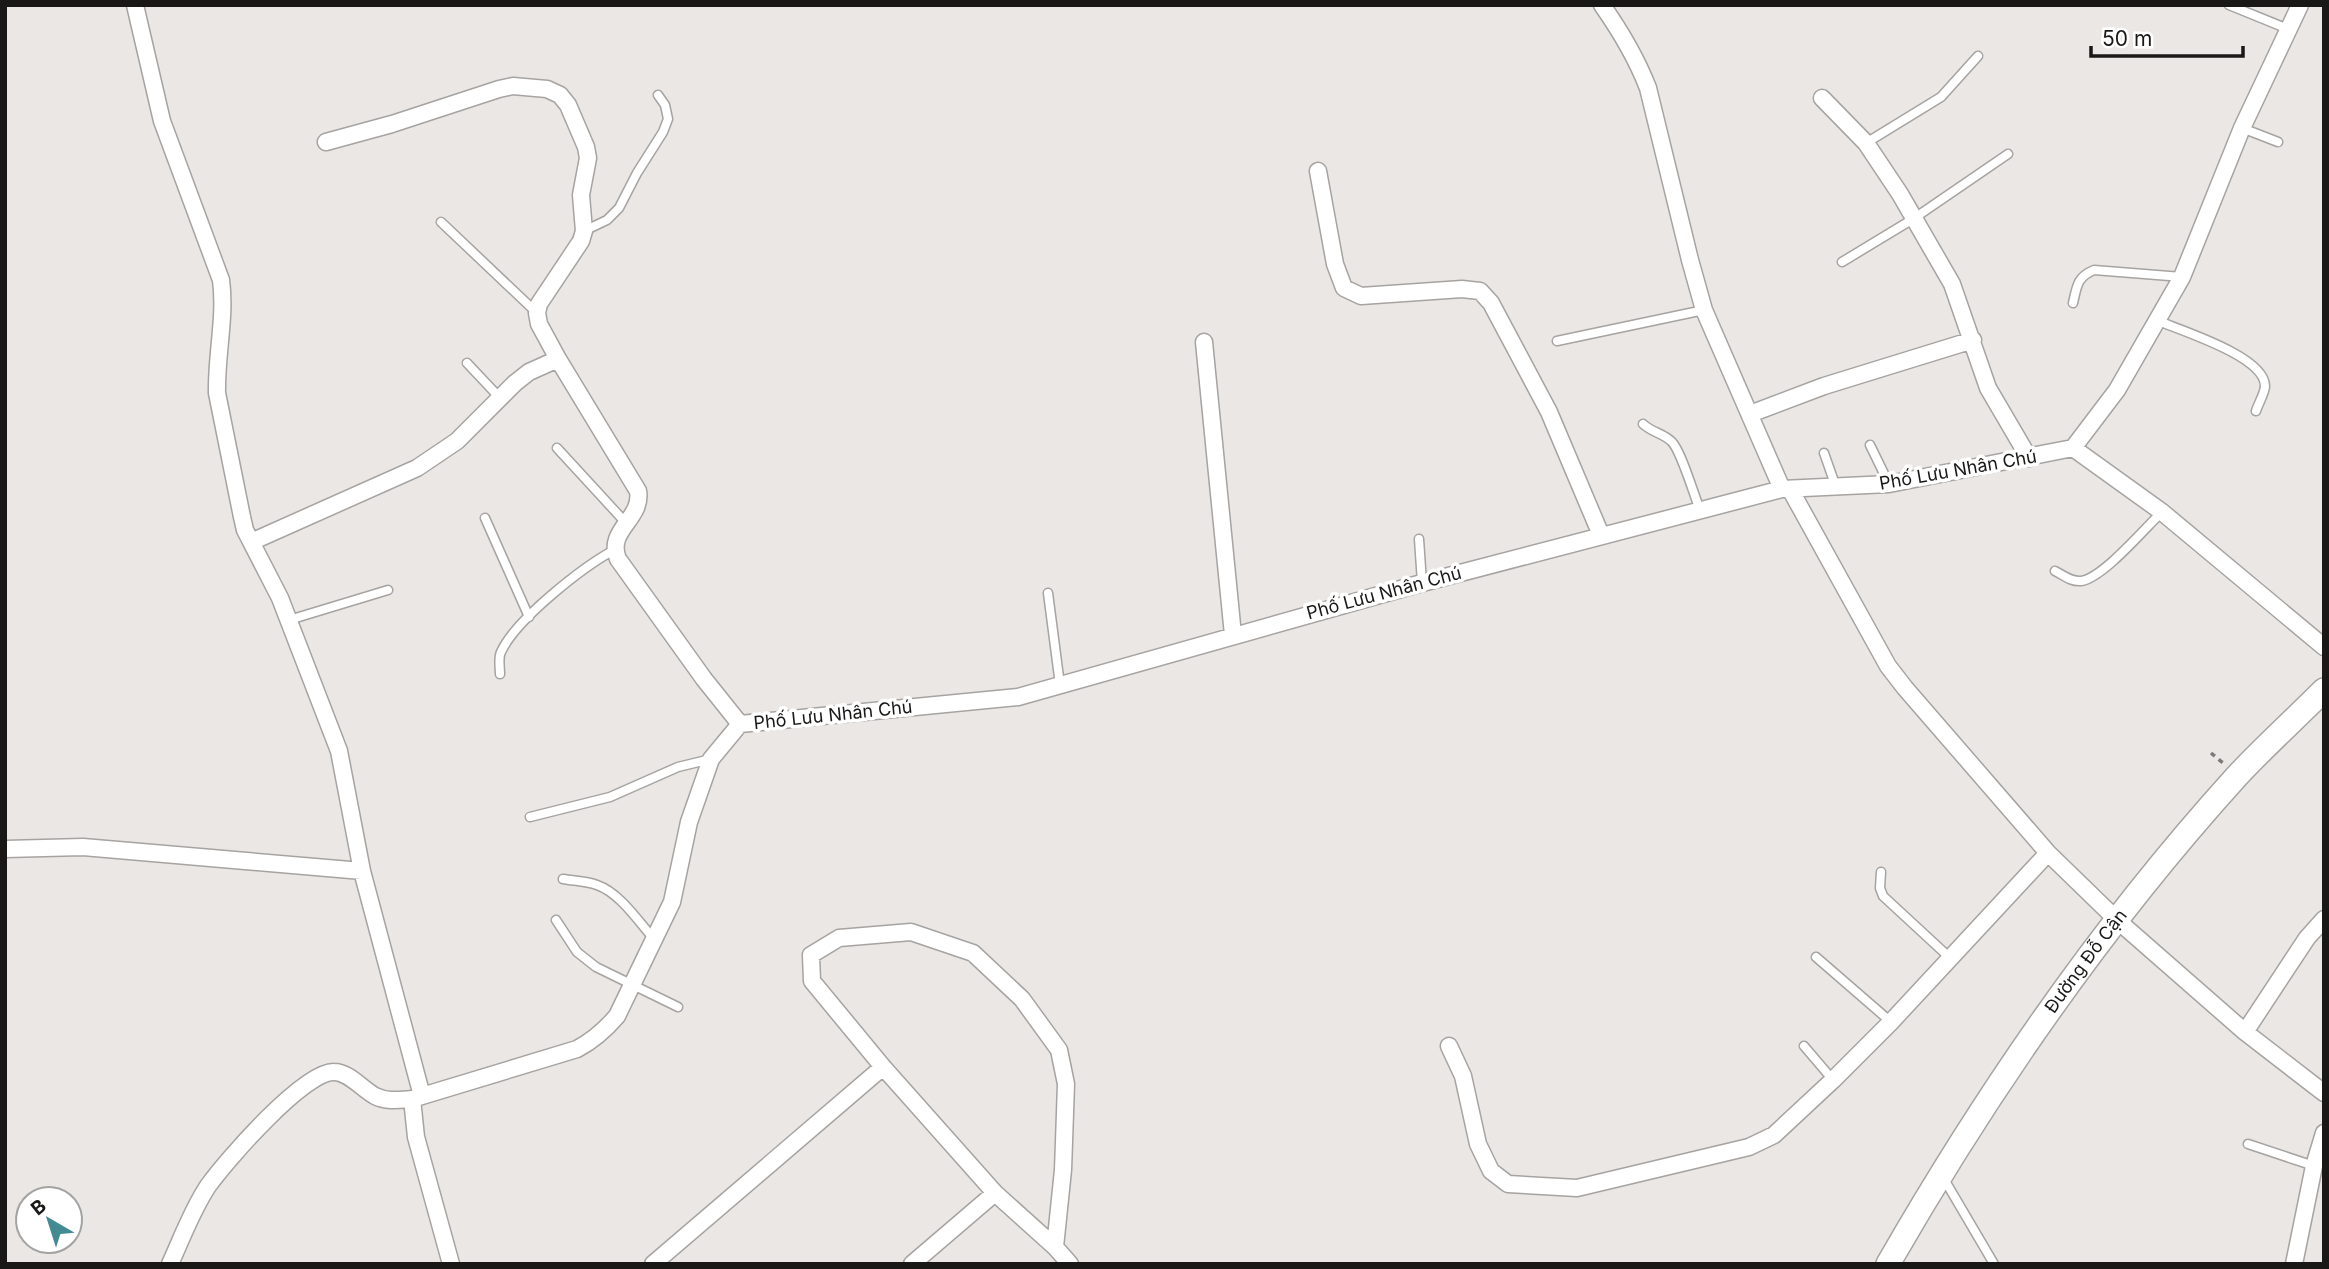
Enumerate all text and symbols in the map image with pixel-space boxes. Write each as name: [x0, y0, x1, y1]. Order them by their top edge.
scale bar: [2091, 14, 2243, 58]
text: 50 m: [2102, 26, 2152, 51]
street label: Phố Lưu Nhân Chú: [1878, 445, 2038, 494]
street label: Phố Lưu Nhân Chú: [1304, 562, 1464, 623]
street label: Phố Lưu Nhân Chú: [753, 696, 913, 733]
street label: Đường Đỗ Cận: [2040, 905, 2131, 1017]
north arrow: [14, 1185, 84, 1255]
text: B: [26, 1194, 51, 1220]

